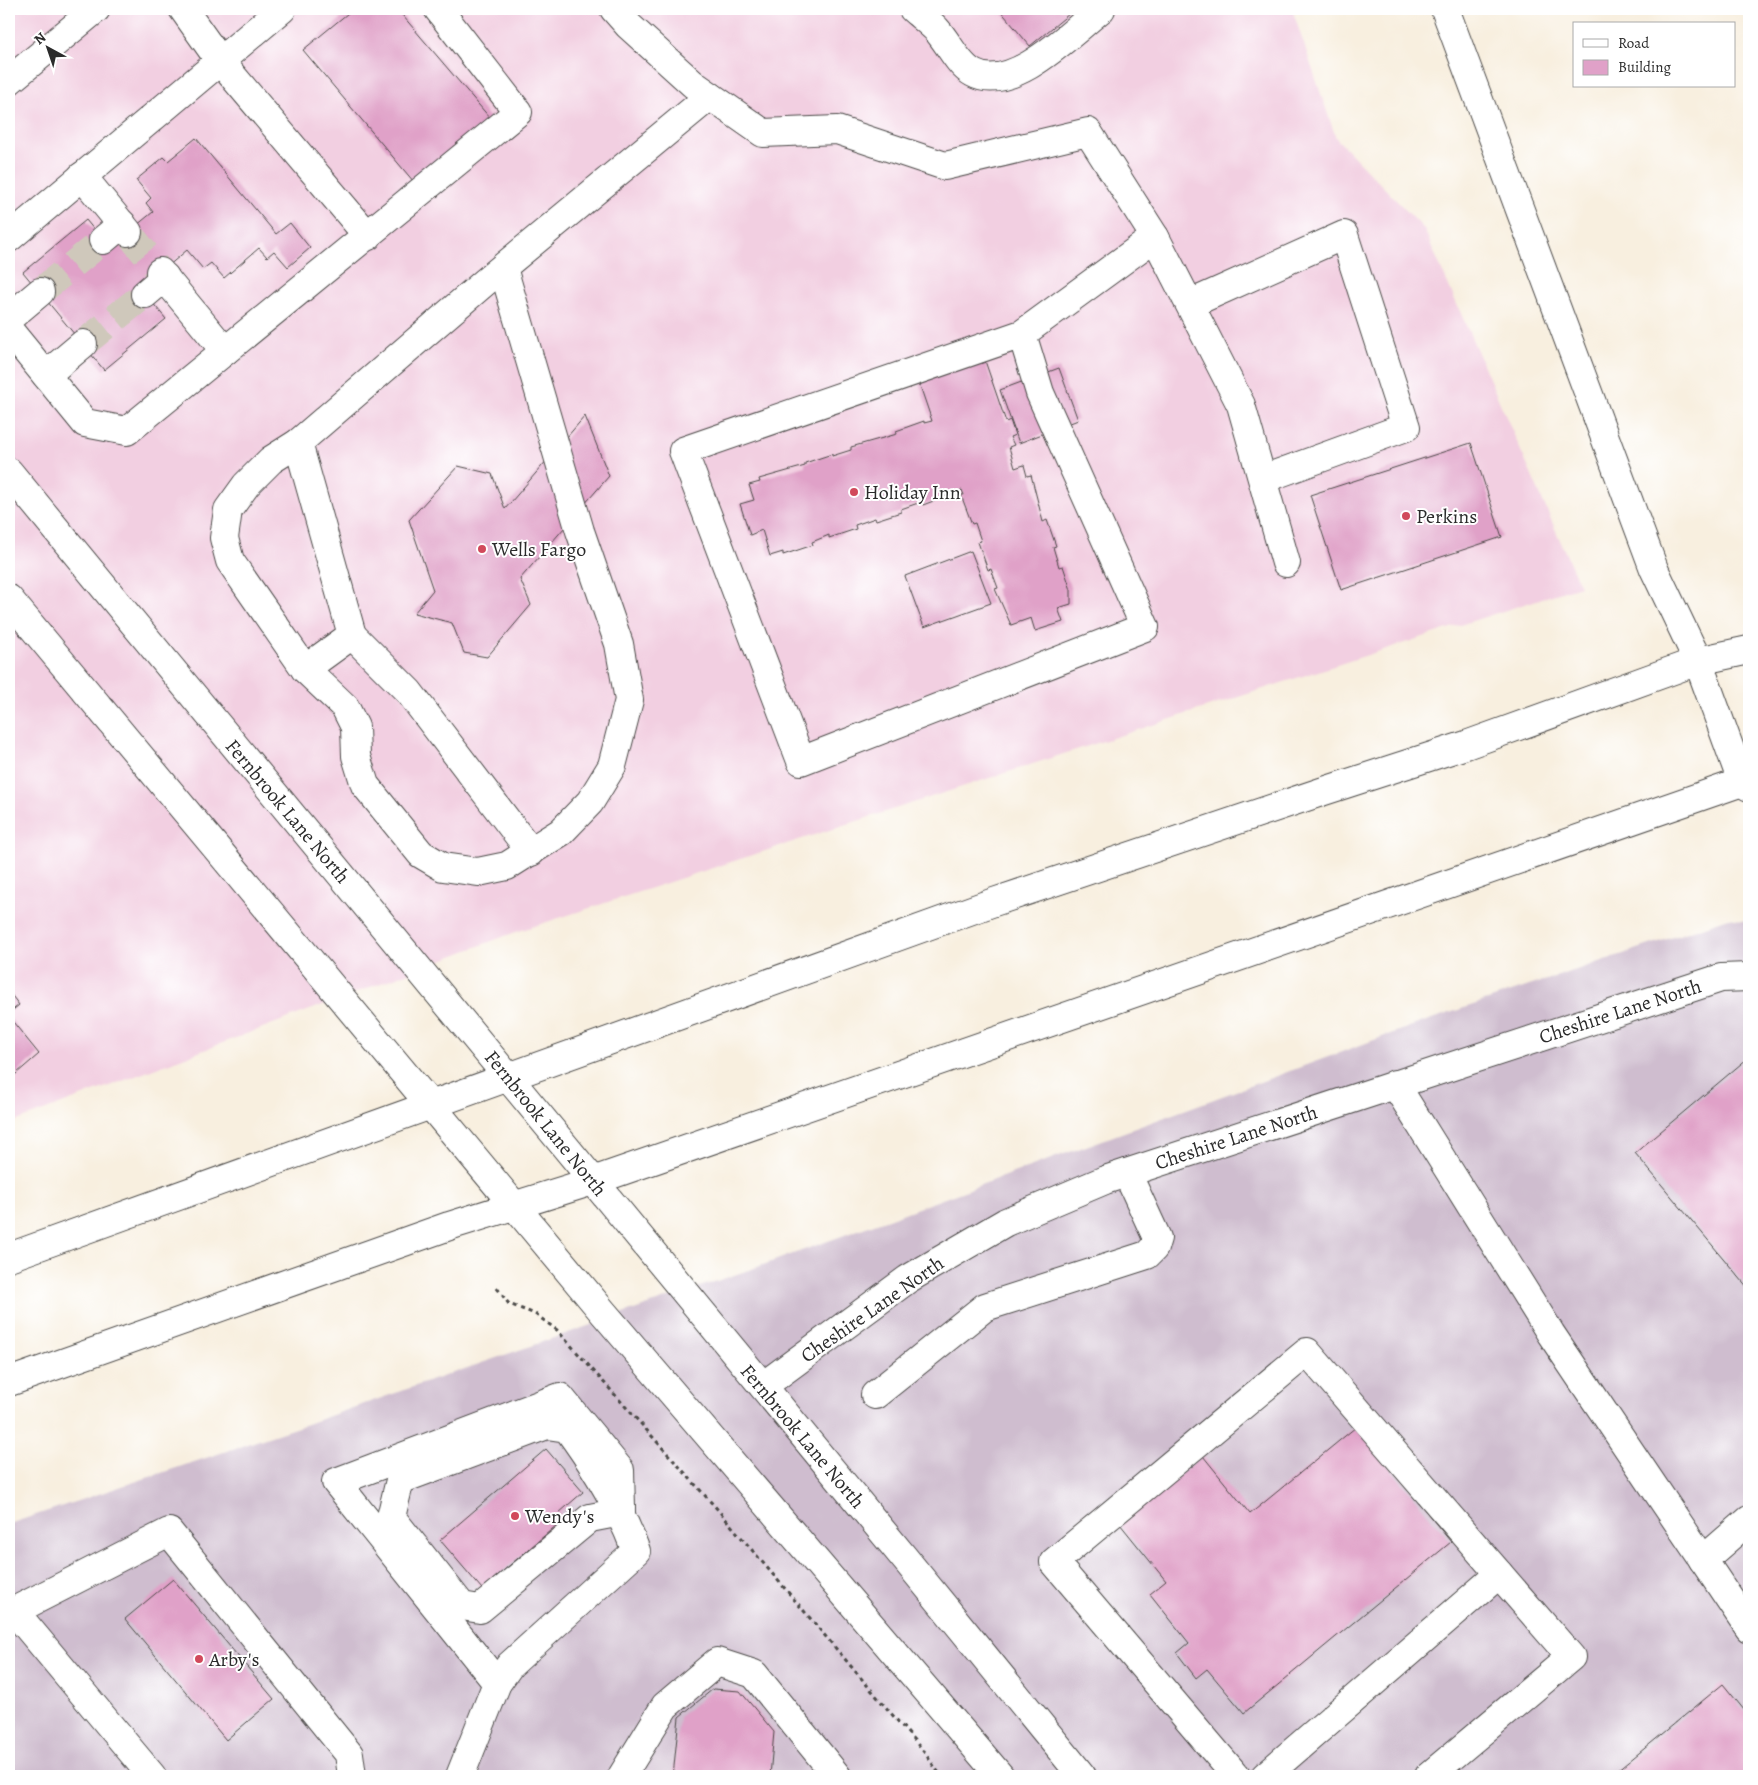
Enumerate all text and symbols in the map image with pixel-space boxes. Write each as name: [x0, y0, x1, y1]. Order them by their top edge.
north arrow: [22, 22, 72, 72]
legend: [1573, 22, 1736, 88]
text: N: [30, 28, 50, 49]
text: Road: [1618, 33, 1650, 53]
text: Building: [1618, 57, 1671, 77]
place label: Holiday Inn: [864, 479, 961, 506]
marker: Holiday Inn: [848, 486, 860, 498]
place label: Perkins: [1416, 503, 1477, 530]
marker: Perkins: [1400, 510, 1412, 522]
place label: Wells Fargo: [491, 536, 586, 563]
marker: Wells Fargo: [476, 543, 488, 555]
street label: Fernbrook Lane North: [219, 733, 356, 889]
street label: Cheshire Lane North: [1536, 972, 1705, 1050]
street label: Fernbrook Lane North: [478, 1045, 613, 1202]
street label: Cheshire Lane North: [1152, 1098, 1321, 1176]
street label: Cheshire Lane North: [795, 1250, 950, 1369]
street label: Fernbrook Lane North: [734, 1358, 871, 1514]
place label: Wendy's: [524, 1503, 594, 1530]
marker: Wendy's: [509, 1510, 521, 1522]
place label: Arby's: [208, 1646, 259, 1673]
marker: Arby's: [193, 1653, 205, 1665]

